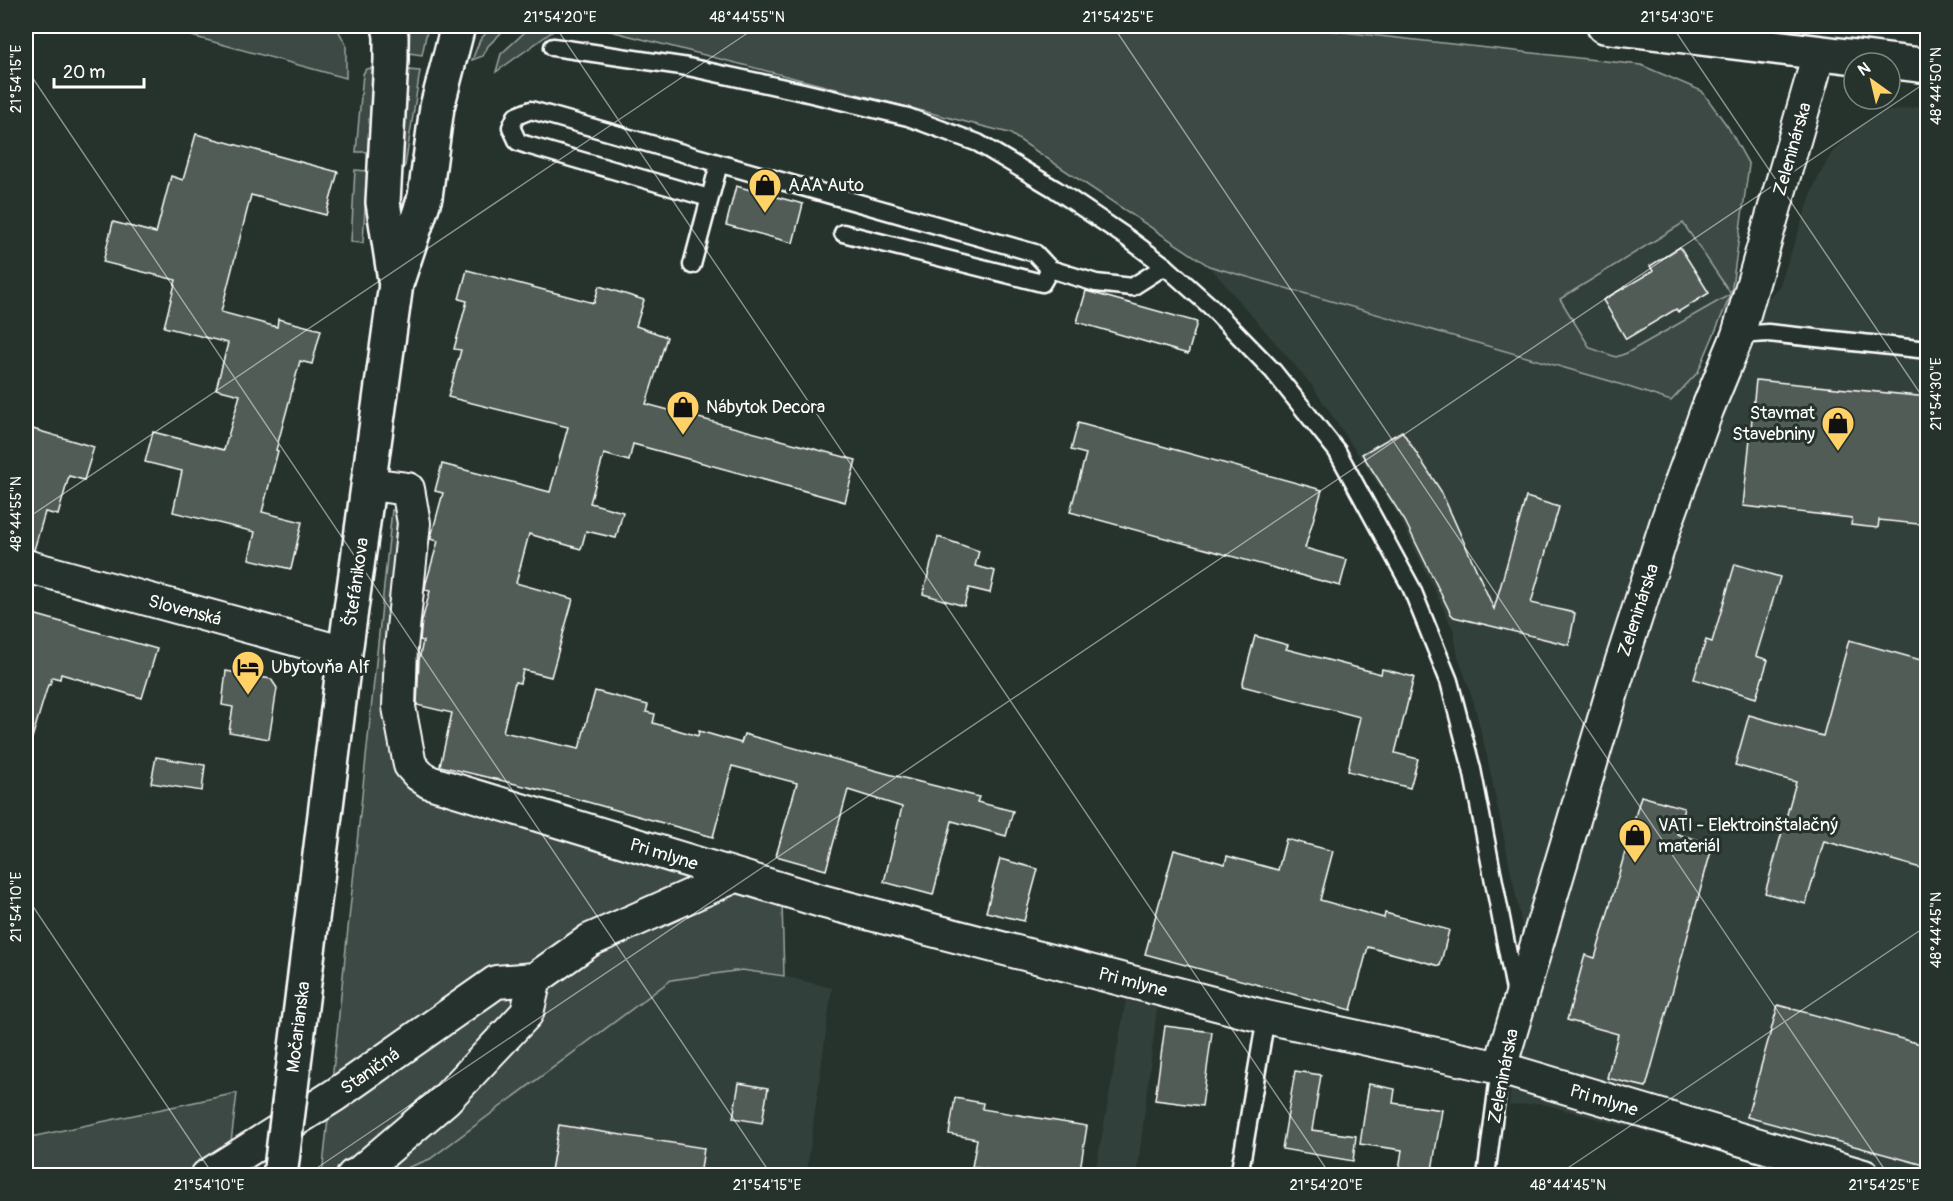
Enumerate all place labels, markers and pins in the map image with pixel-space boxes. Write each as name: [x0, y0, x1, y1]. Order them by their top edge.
shop icon: AAA Auto: [747, 167, 783, 214]
place label: AAA Auto: [788, 174, 864, 197]
shop icon: Nábytok Decora: [665, 389, 701, 436]
place label: Nábytok Decora: [706, 396, 825, 419]
place label: Stavmat Stavebniny: [1732, 402, 1816, 446]
shop icon: Stavmat Stavebniny: [1820, 405, 1856, 452]
hotel icon: Ubytovňa Alf: [230, 649, 266, 696]
place label: Ubytovňa Alf: [271, 656, 371, 679]
place label: VATI - Elektroinštalačný materiál: [1658, 814, 1838, 858]
shop icon: VATI - Elektroinštalačný materiál: [1617, 817, 1653, 864]

